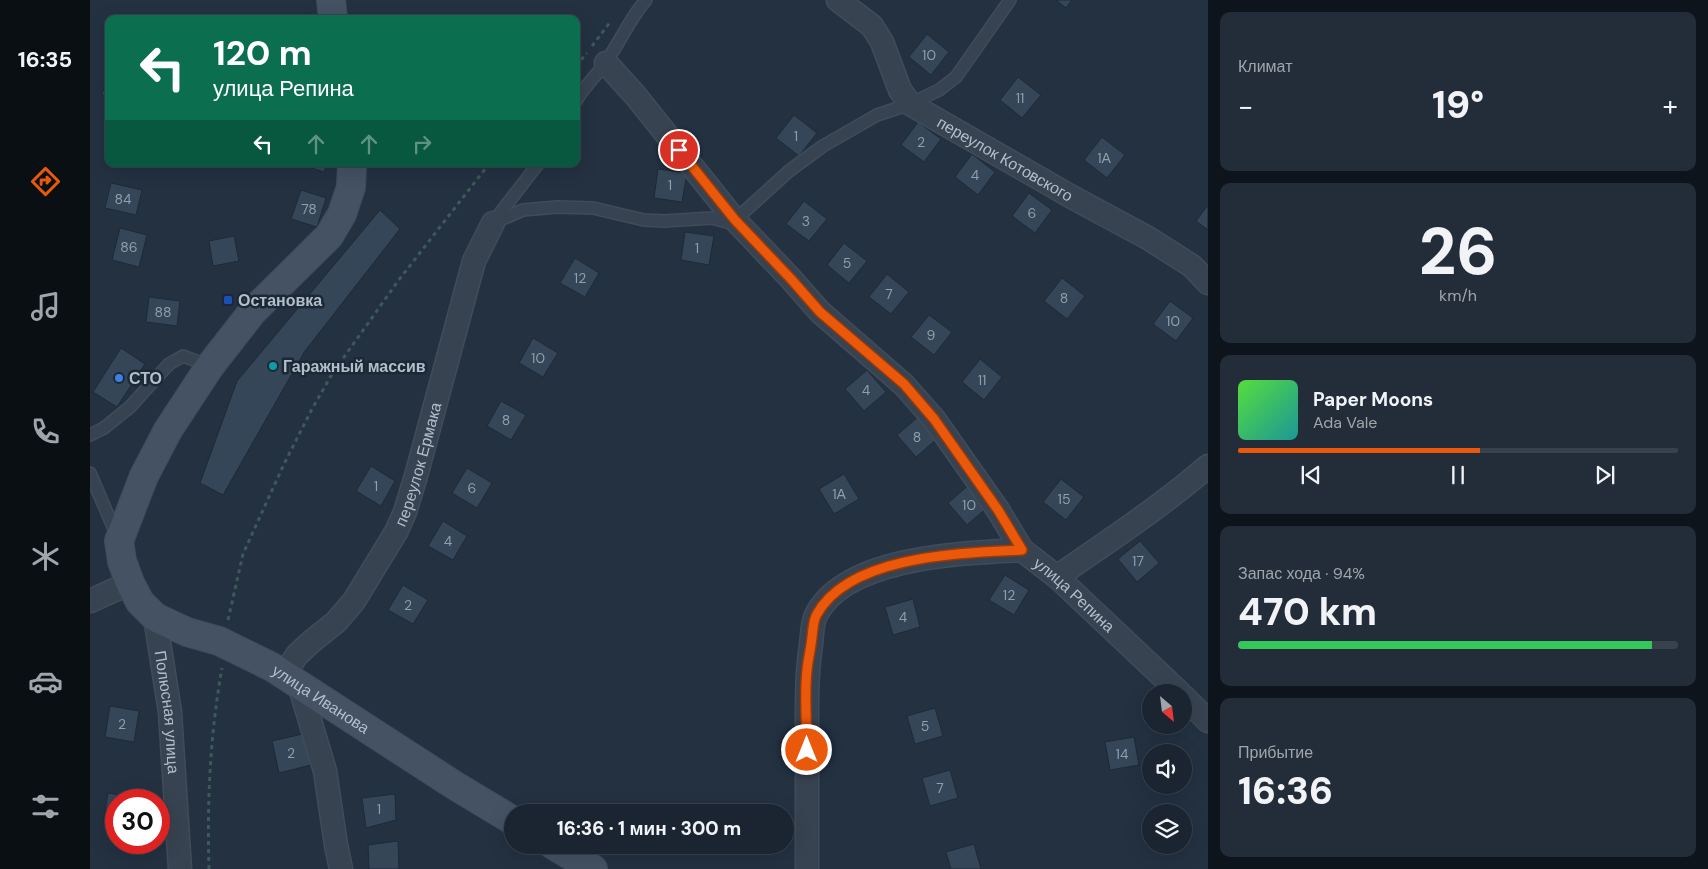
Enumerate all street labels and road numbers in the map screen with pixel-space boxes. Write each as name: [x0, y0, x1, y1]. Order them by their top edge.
street label: переулок Котовского: [934, 111, 1077, 206]
street label: переулок Ермака: [389, 400, 446, 530]
street label: улица Репина: [1030, 552, 1120, 637]
street label: Полюсная улица: [150, 649, 184, 775]
street label: улица Иванова: [268, 659, 374, 738]

